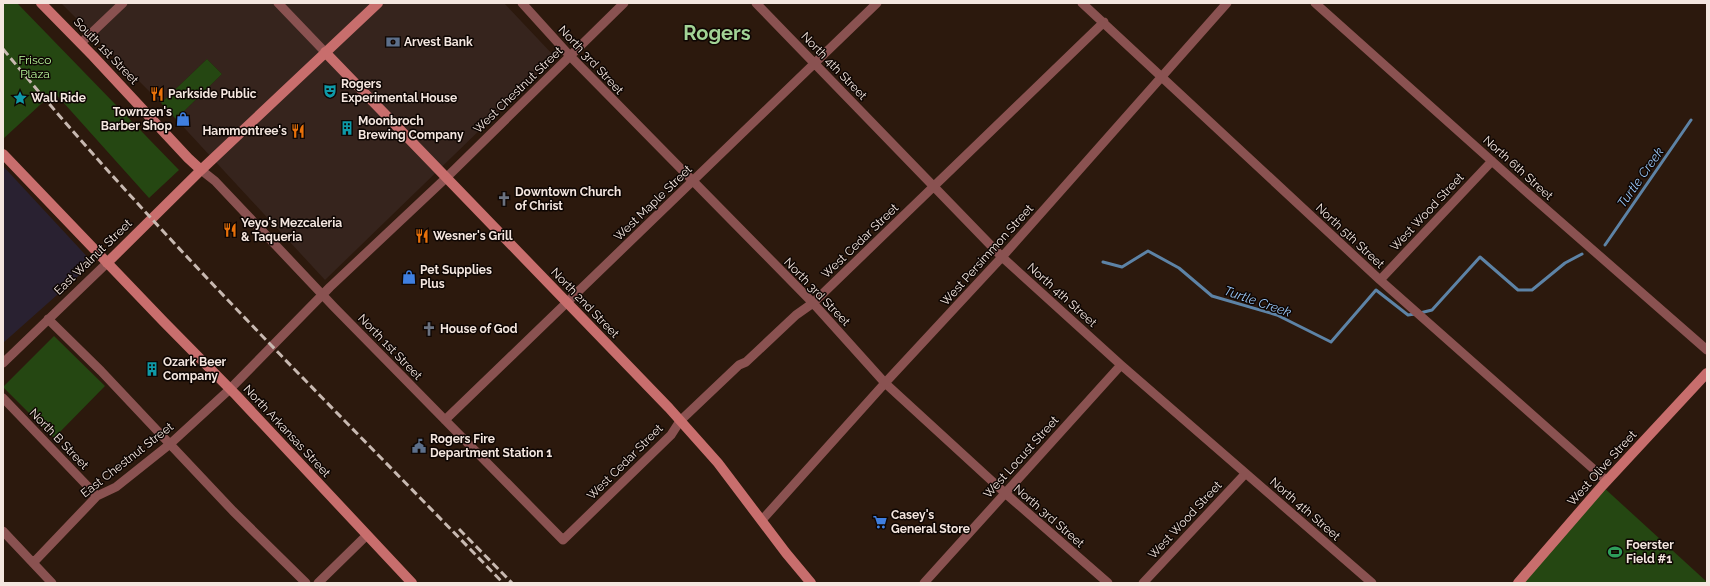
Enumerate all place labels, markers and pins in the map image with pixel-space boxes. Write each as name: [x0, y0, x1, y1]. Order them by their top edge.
bank icon: Arvest Bank: [385, 34, 401, 50]
place label: Arvest Bank: [404, 35, 473, 49]
place label: Rogers Experimental House: [341, 77, 457, 105]
theatre icon: Rogers Experimental House: [322, 83, 338, 99]
restaurant icon: Parkside Public: [149, 86, 165, 102]
place label: Parkside Public: [168, 87, 257, 101]
place icon: Wall Ride: [12, 90, 28, 106]
place label: Wall Ride: [31, 91, 86, 105]
place label: Townzen's Barber Shop: [101, 105, 172, 133]
shop icon: Townzen's Barber Shop: [175, 111, 191, 127]
place label: Moonbroch Brewing Company: [358, 114, 464, 142]
building icon: Moonbroch Brewing Company: [339, 120, 355, 136]
restaurant icon: Hammontree's: [290, 123, 306, 139]
place label: Hammontree's: [202, 124, 287, 138]
place label: Downtown Church of Christ: [515, 185, 621, 213]
church icon: Downtown Church of Christ: [496, 191, 512, 207]
place label: Yeyo's Mezcaleria & Taqueria: [241, 216, 342, 244]
restaurant icon: Yeyo's Mezcaleria & Taqueria: [222, 222, 238, 238]
restaurant icon: Wesner's Grill: [414, 228, 430, 244]
place label: Wesner's Grill: [433, 229, 513, 243]
place label: Pet Supplies Plus: [420, 263, 492, 291]
shop icon: Pet Supplies Plus: [401, 269, 417, 285]
church icon: House of God: [421, 321, 437, 337]
place label: House of God: [440, 322, 518, 336]
place label: Ozark Beer Company: [163, 355, 227, 383]
building icon: Ozark Beer Company: [144, 361, 160, 377]
place label: Rogers Fire Department Station 1: [430, 432, 552, 460]
public building icon: Rogers Fire Department Station 1: [411, 438, 427, 454]
place label: Casey's General Store: [891, 508, 970, 536]
supermarket icon: Casey's General Store: [872, 514, 888, 530]
place label: Foerster Field #1: [1626, 538, 1674, 566]
sports icon: Foerster Field #1: [1607, 544, 1623, 560]

